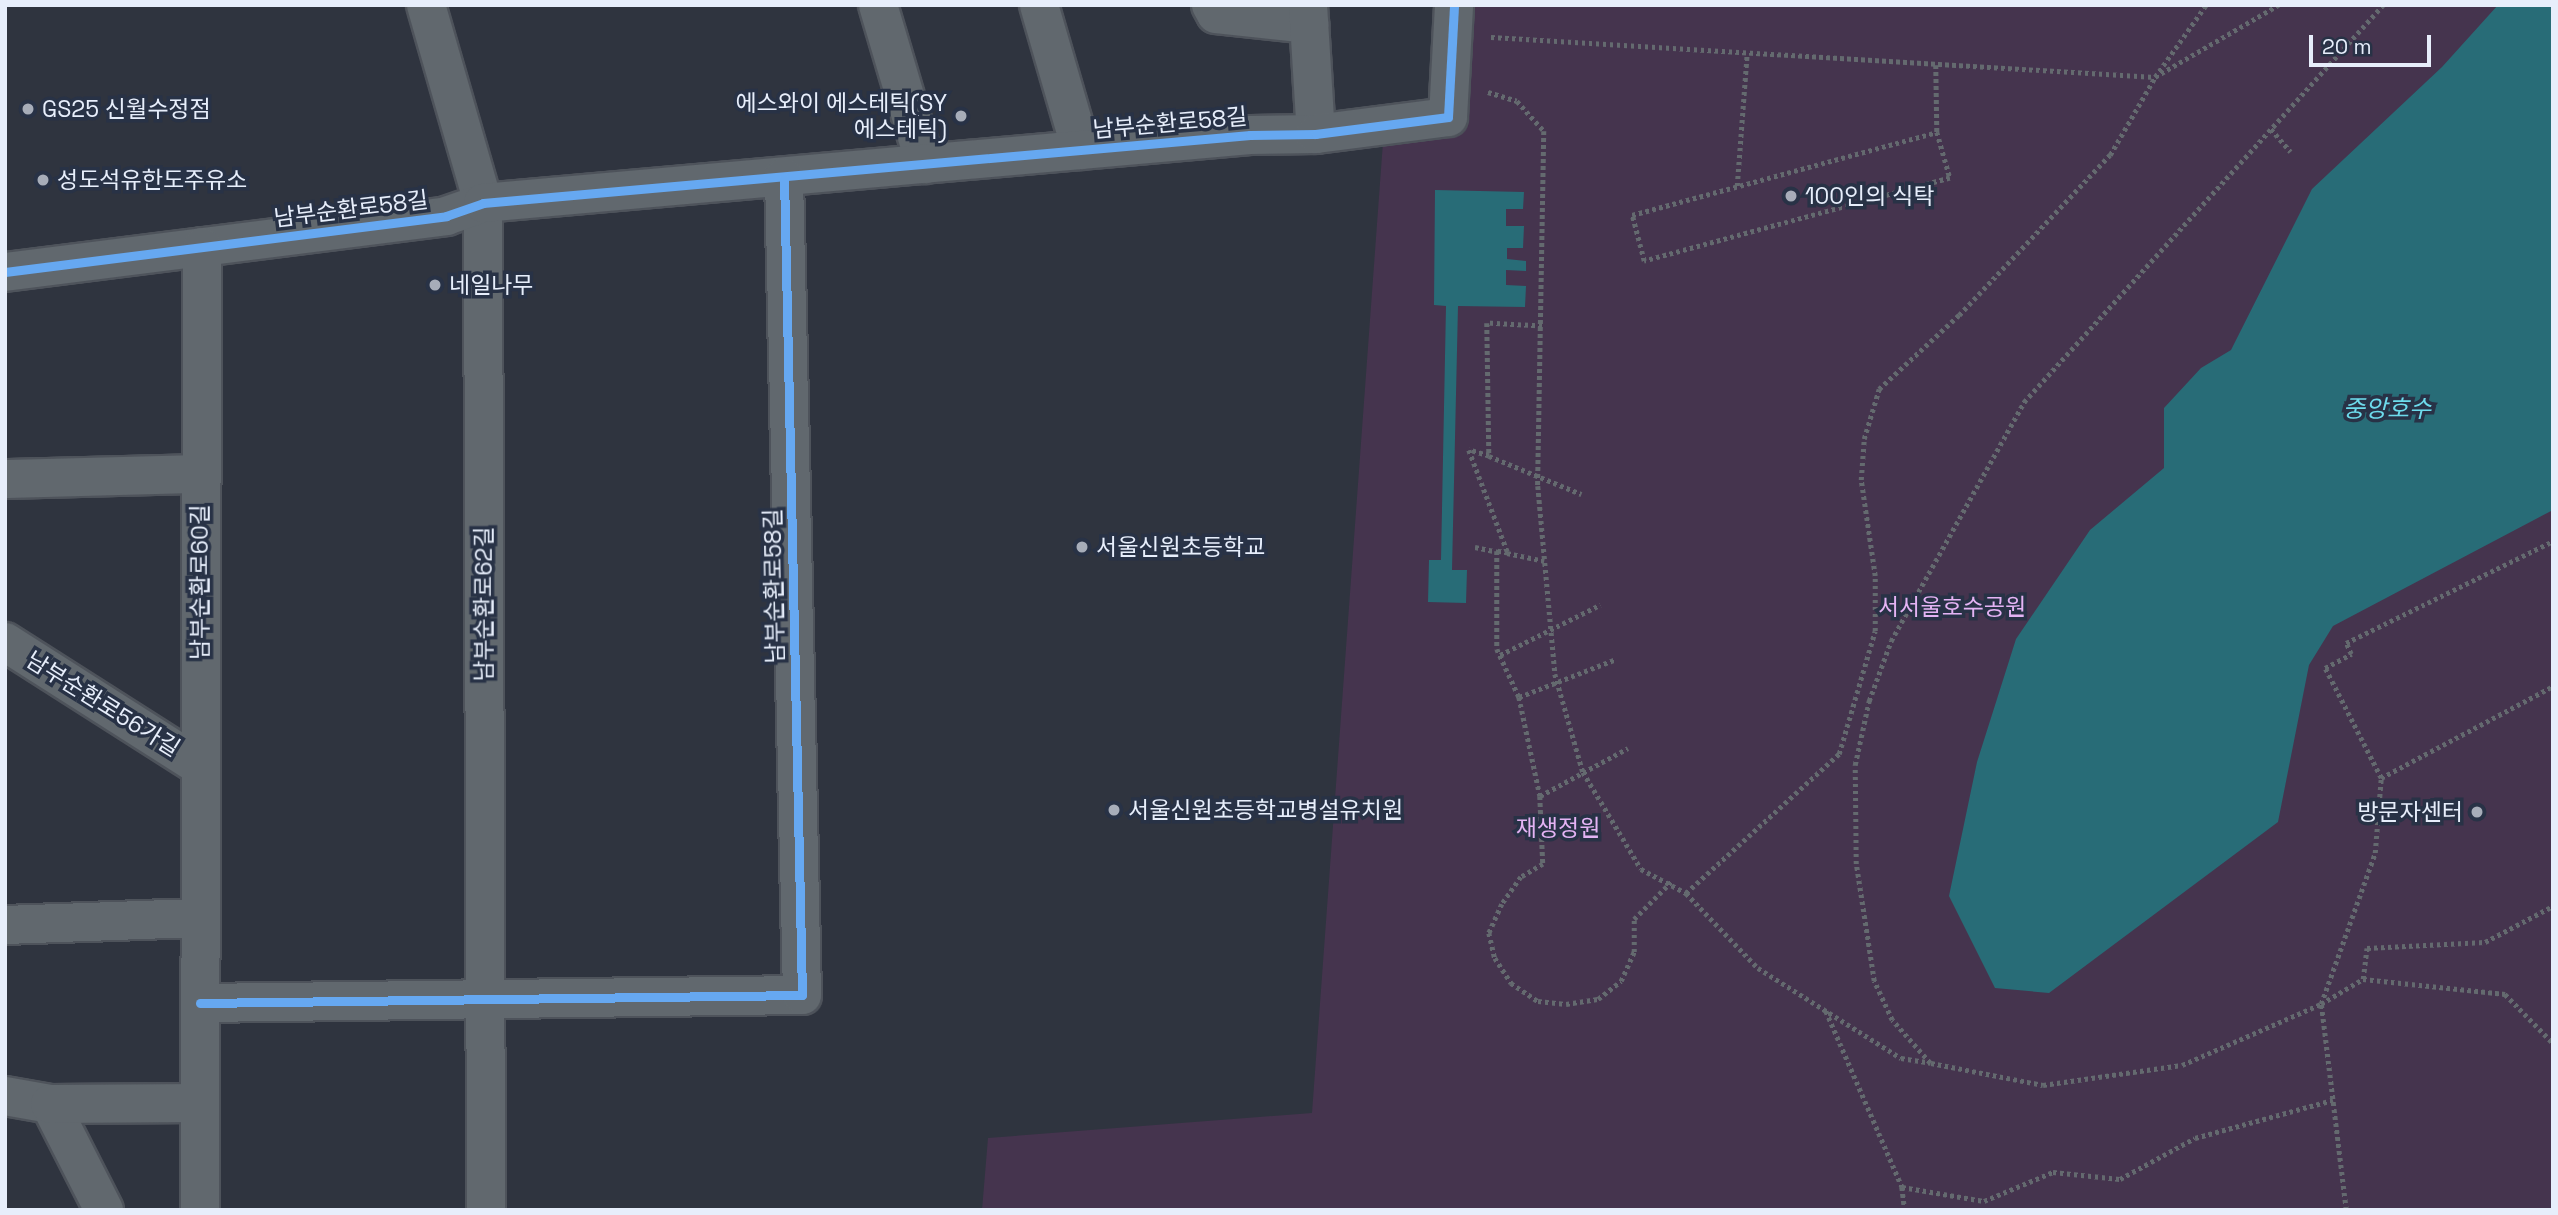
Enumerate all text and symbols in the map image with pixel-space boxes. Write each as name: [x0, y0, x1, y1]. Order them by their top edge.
scale bar: [2313, 21, 2436, 65]
text: 20 m: [2322, 33, 2372, 60]
place label: 에스와이 에스테틱(SY 에스테틱): [735, 89, 947, 143]
place label: GS25 신월수정점: [42, 95, 211, 123]
marker: GS25 신월수정점: [20, 101, 36, 117]
street label: 남부순환로58길: [1092, 102, 1248, 144]
marker: 에스와이 에스테틱(SY 에스테틱): [953, 108, 969, 124]
place label: 성도석유한도주유소: [57, 166, 247, 194]
marker: 성도석유한도주유소: [35, 172, 51, 188]
place label: 100인의 식탁: [1805, 182, 1935, 210]
street label: 남부순환로58길: [272, 186, 430, 232]
marker: 100인의 식탁: [1783, 188, 1799, 204]
place label: 네일나무: [449, 271, 534, 299]
marker: 네일나무: [427, 277, 443, 293]
water label: 중앙호수: [2343, 395, 2431, 423]
street label: 남부순환로60길: [186, 504, 214, 660]
street label: 남부순환로58길: [759, 508, 789, 664]
street label: 남부순환로62길: [470, 527, 498, 681]
place label: 서울신원초등학교: [1096, 533, 1265, 561]
marker: 서울신원초등학교: [1074, 539, 1090, 555]
park label: 서서울호수공원: [1878, 593, 2026, 621]
street label: 남부순환로56가길: [21, 646, 185, 762]
place label: 서울신원초등학교병설유치원: [1128, 796, 1403, 824]
place label: 방문자센터: [2357, 798, 2463, 826]
marker: 서울신원초등학교병설유치원: [1106, 802, 1122, 818]
marker: 방문자센터: [2469, 804, 2485, 820]
park label: 재생정원: [1516, 814, 1600, 842]

